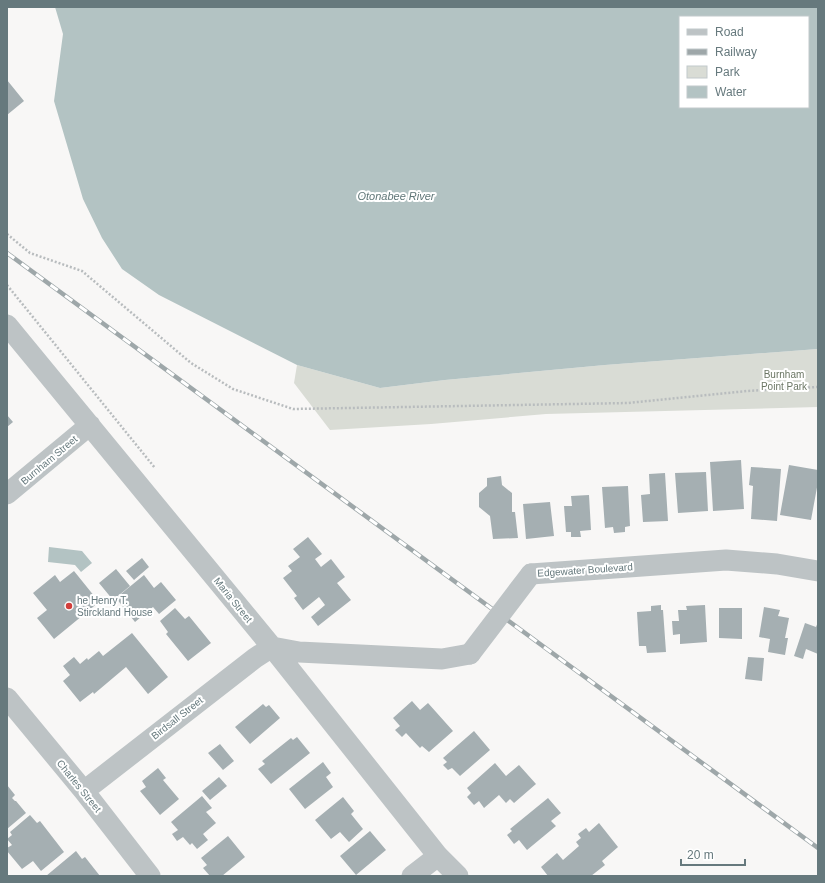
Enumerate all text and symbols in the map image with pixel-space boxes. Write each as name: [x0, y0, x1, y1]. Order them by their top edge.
legend: [679, 16, 809, 108]
text: Road: [715, 25, 744, 39]
text: Railway: [715, 45, 757, 59]
text: Park: [715, 65, 741, 79]
text: Water: [715, 85, 747, 99]
water label: Otonabee River: [357, 190, 436, 202]
park label: Burnham Point Park: [761, 369, 808, 392]
street label: Burnham Street: [19, 433, 80, 487]
street label: Edgewater Boulevard: [537, 561, 633, 579]
street label: Maria Street: [212, 575, 255, 625]
place label: he Henry T. Stirckland House: [77, 595, 153, 618]
marker: he Henry T. Stirckland House: [64, 601, 74, 611]
street label: Birdsall Street: [149, 694, 205, 741]
street label: Charles Street: [55, 758, 104, 814]
scale bar: [681, 841, 745, 867]
text: 20 m: [687, 848, 714, 862]

